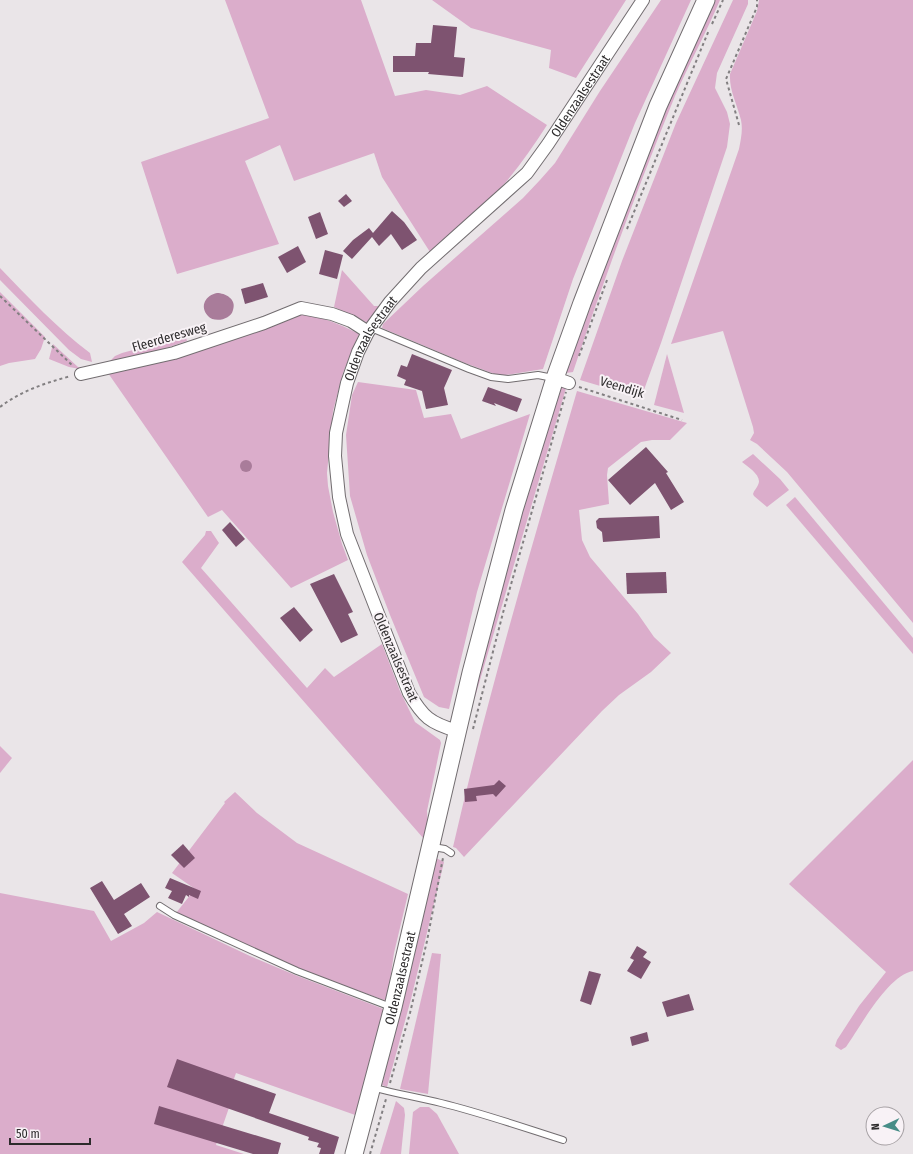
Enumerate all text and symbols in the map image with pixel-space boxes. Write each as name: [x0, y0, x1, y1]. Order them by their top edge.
street label: Oldenzaalsestraat: [547, 51, 613, 140]
street label: Oldenzaalsestraat: [341, 292, 400, 383]
street label: Fleerderesweg: [130, 319, 209, 355]
street label: Veendijk: [598, 373, 647, 401]
street label: Oldenzaalsestraat: [370, 610, 422, 705]
street label: Oldenzaalsestraat: [381, 929, 418, 1026]
north arrow: [865, 1106, 905, 1146]
scale bar: [10, 1120, 90, 1146]
text: N: [869, 1123, 882, 1130]
text: 50 m: [16, 1127, 40, 1141]

